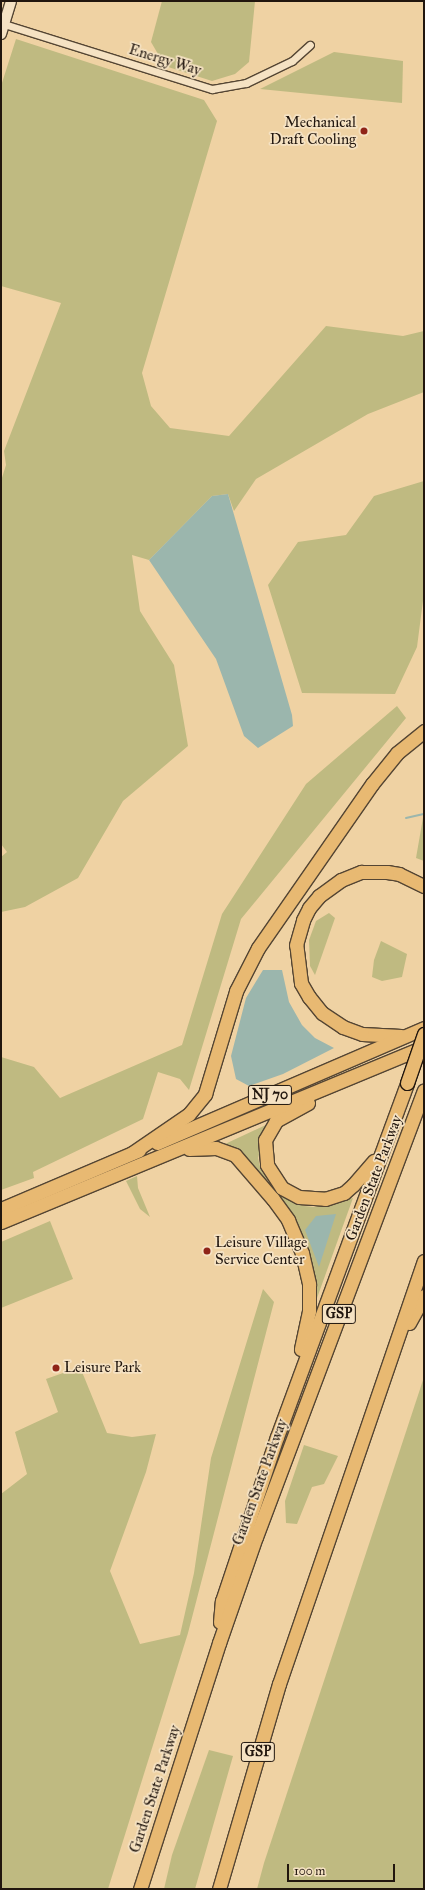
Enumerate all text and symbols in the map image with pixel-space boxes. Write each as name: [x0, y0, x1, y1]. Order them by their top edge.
street label: Energy Way: [127, 40, 203, 80]
place label: Mechanical Draft Cooling: [270, 113, 356, 148]
marker: Mechanical Draft Cooling: [359, 126, 369, 136]
road number: NJ 70: [247, 1083, 293, 1107]
street label: Garden State Parkway: [342, 1113, 406, 1243]
place label: Leisure Village Service Center: [215, 1233, 307, 1268]
marker: Leisure Village Service Center: [202, 1246, 212, 1256]
road number: GSP: [321, 1302, 357, 1326]
place label: Leisure Park: [64, 1359, 141, 1377]
marker: Leisure Park: [51, 1363, 61, 1373]
street label: Garden State Parkway: [229, 1416, 291, 1548]
street label: Garden State Parkway: [126, 1723, 184, 1855]
road number: GSP: [240, 1740, 276, 1764]
scale bar: [289, 1856, 397, 1882]
text: 100 m: [294, 1864, 325, 1878]

